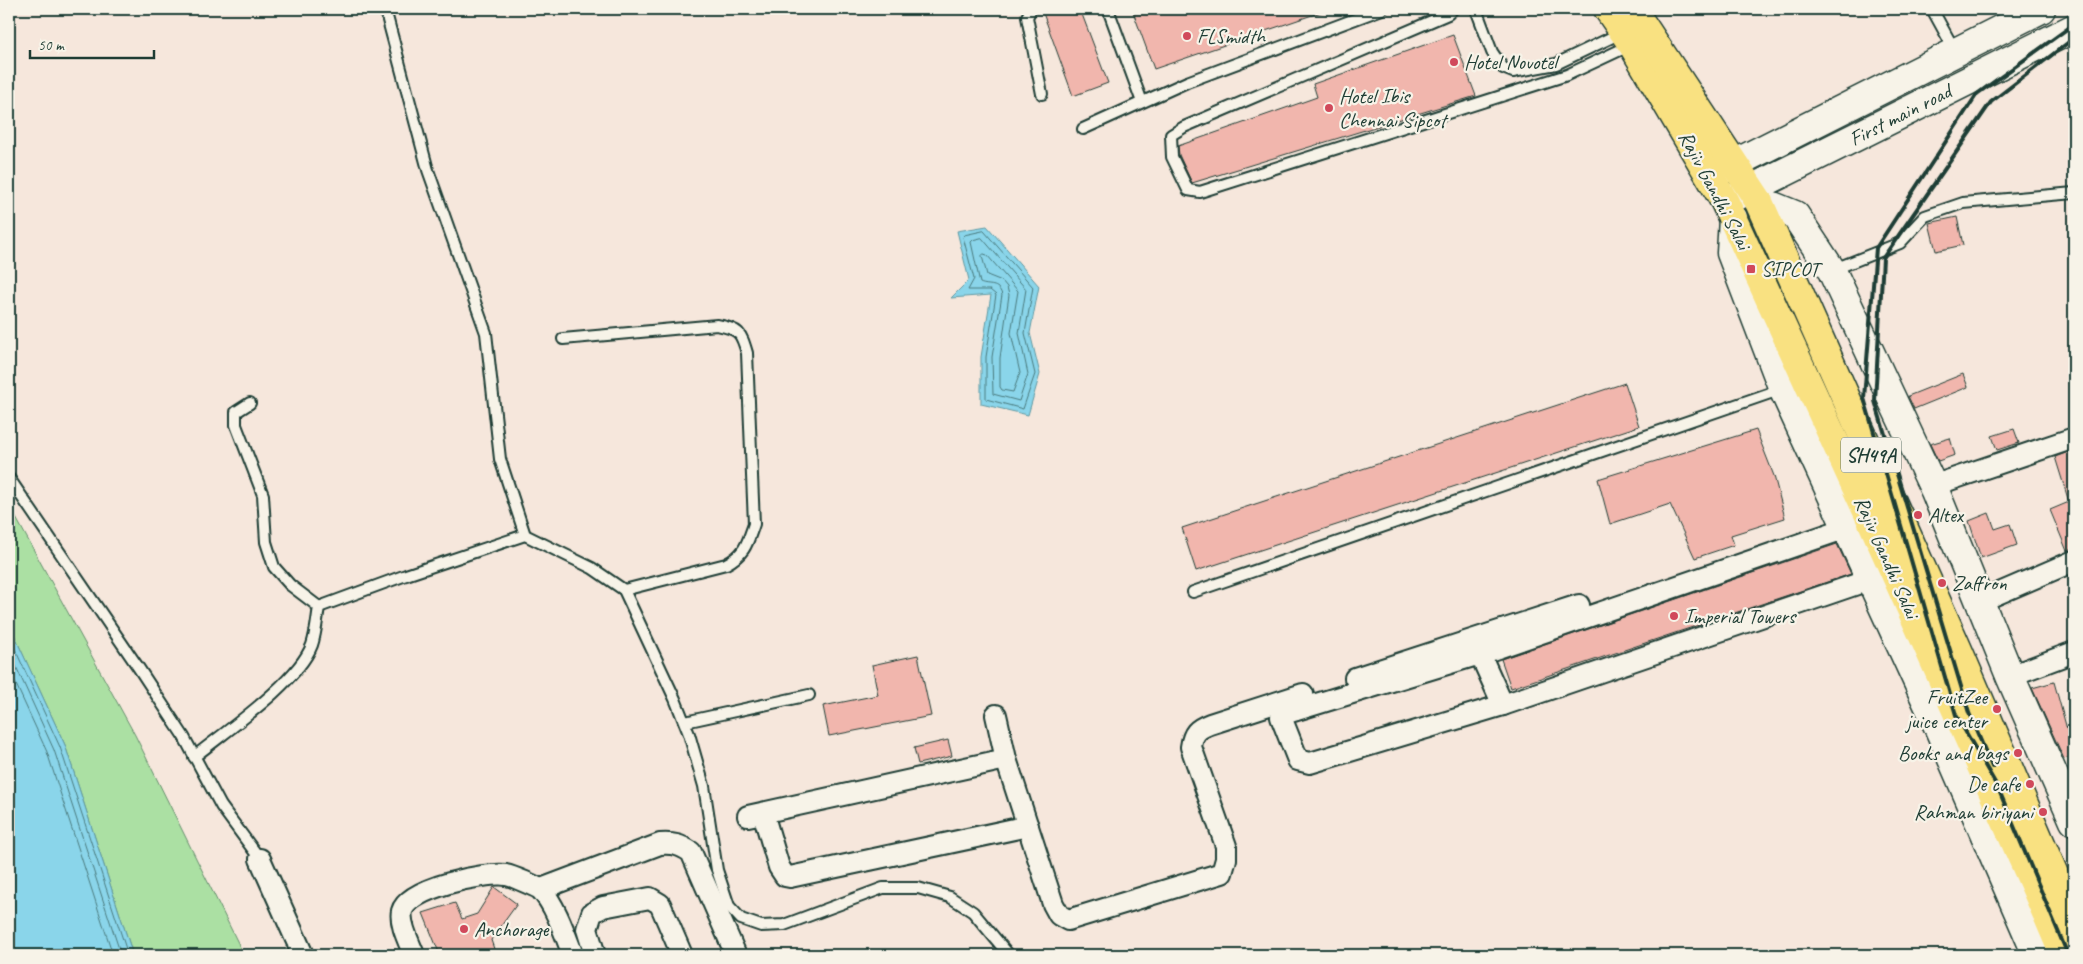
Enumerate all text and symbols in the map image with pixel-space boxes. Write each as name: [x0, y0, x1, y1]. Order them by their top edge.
place label: FLSmidth: [1197, 23, 1266, 49]
scale bar: [30, 28, 154, 60]
marker: FLSmidth: [1181, 30, 1193, 42]
text: 50 m: [38, 36, 65, 55]
place label: Hotel Novotel: [1464, 49, 1560, 75]
marker: Hotel Novotel: [1448, 56, 1460, 68]
street label: First main road: [1845, 77, 1959, 152]
place label: Hotel Ibis Chennai Sipcot: [1339, 83, 1449, 133]
marker: Hotel Ibis Chennai Sipcot: [1323, 102, 1335, 114]
street label: Rajiv Gandhi Salai: [1673, 126, 1759, 256]
place label: SIPCOT: [1761, 256, 1823, 282]
marker: SIPCOT: [1745, 263, 1757, 275]
road number: SH49A: [1841, 438, 1901, 472]
street label: Rajiv Gandhi Salai: [1849, 492, 1927, 625]
place label: Altex: [1928, 502, 1965, 528]
marker: Altex: [1912, 509, 1924, 521]
place label: Zaffron: [1952, 570, 2007, 596]
marker: Zaffron: [1936, 577, 1948, 589]
place label: Imperial Towers: [1684, 603, 1797, 629]
marker: Imperial Towers: [1668, 610, 1680, 622]
place label: FruitZee juice center: [1905, 684, 1989, 734]
marker: FruitZee juice center: [1991, 703, 2003, 715]
place label: Books and bags: [1898, 740, 2010, 766]
marker: Books and bags: [2012, 747, 2024, 759]
place label: De cafe: [1967, 771, 2021, 797]
marker: De cafe: [2024, 778, 2036, 790]
place label: Rahman biriyani: [1914, 799, 2036, 825]
marker: Rahman biriyani: [2037, 806, 2049, 818]
place label: Anchorage: [474, 916, 550, 942]
marker: Anchorage: [458, 923, 470, 935]

